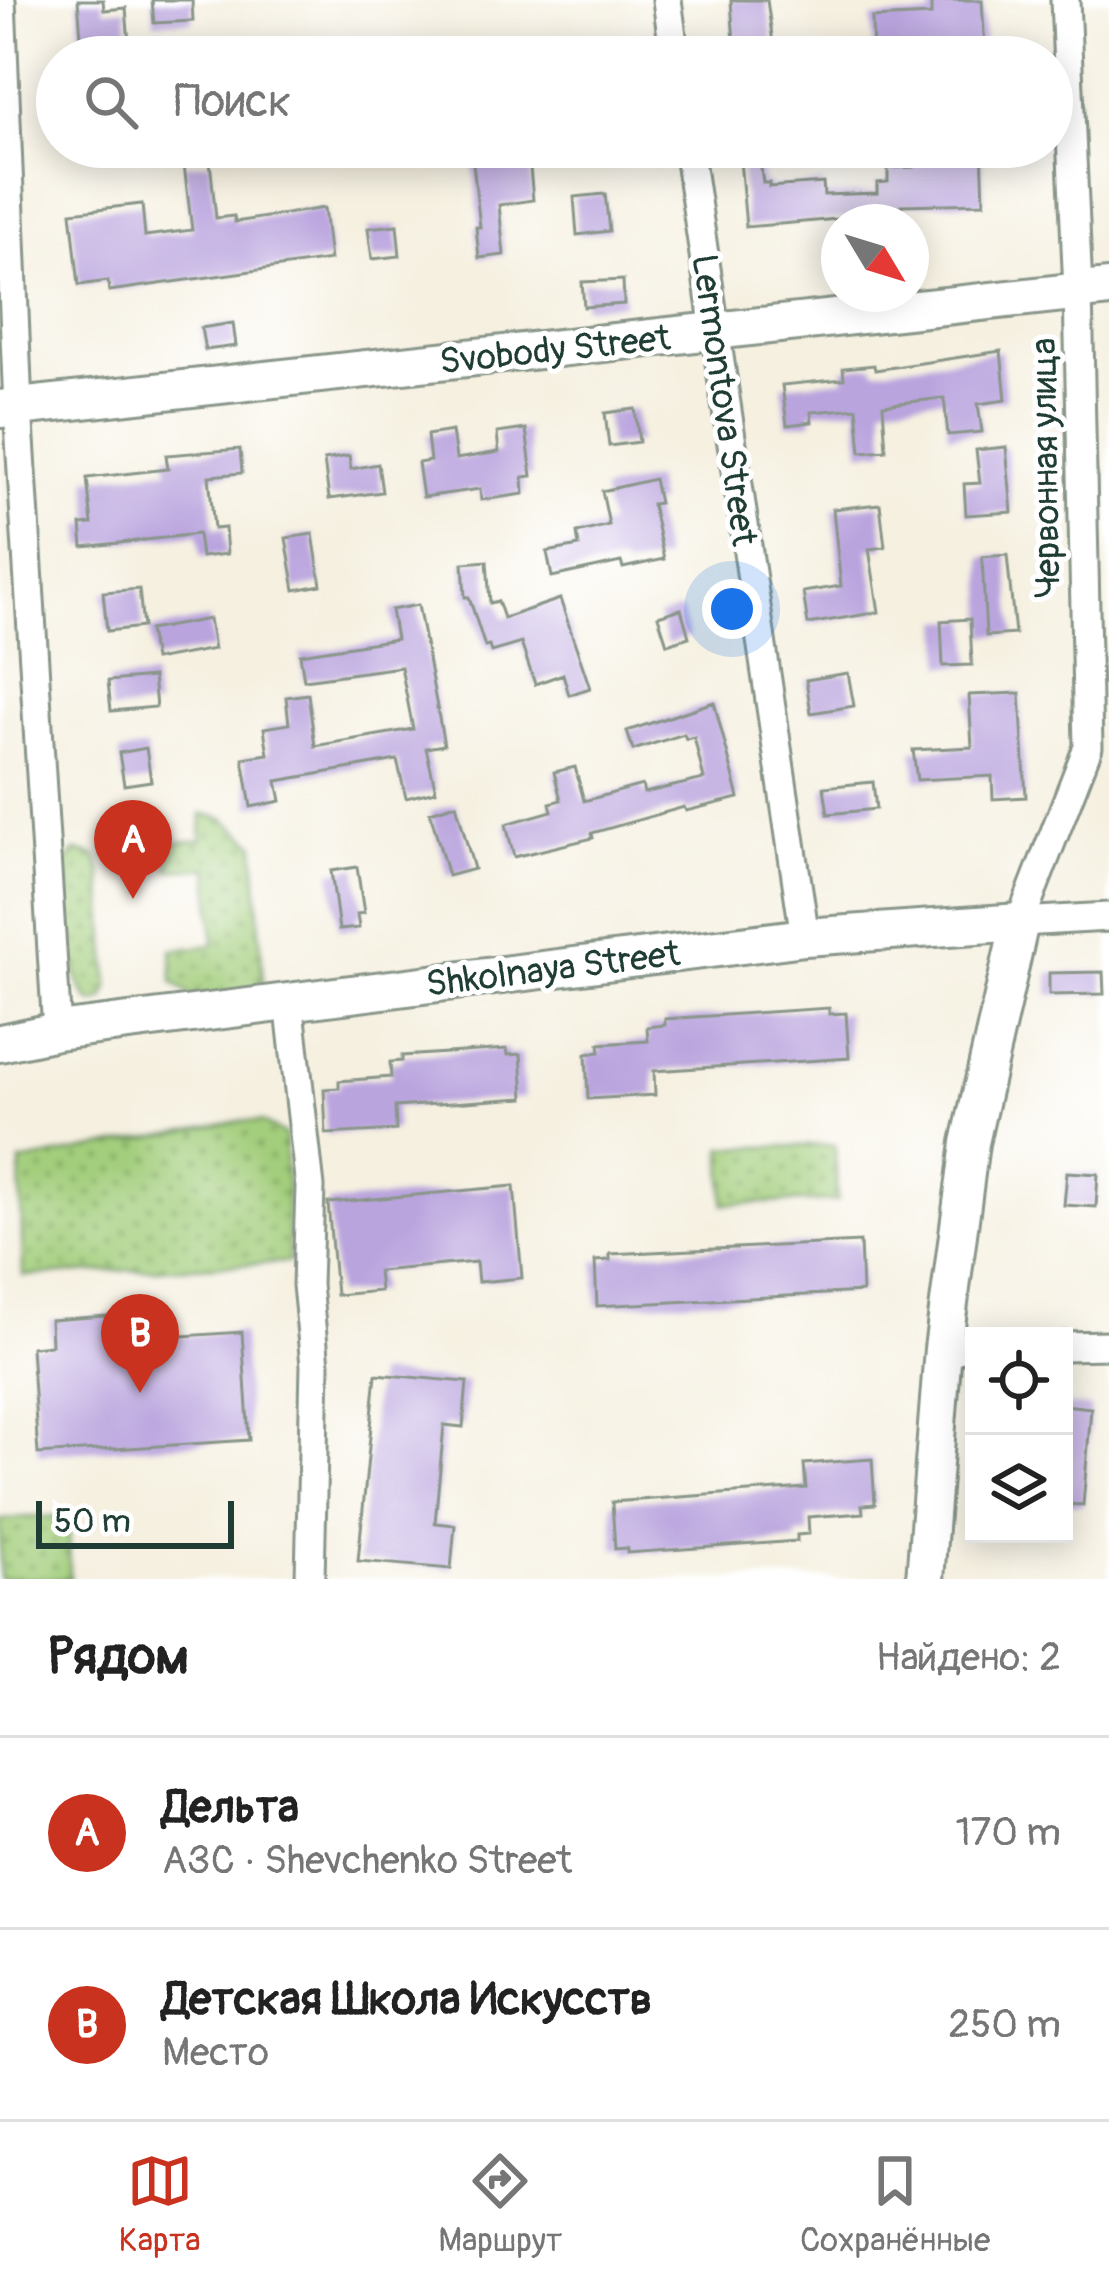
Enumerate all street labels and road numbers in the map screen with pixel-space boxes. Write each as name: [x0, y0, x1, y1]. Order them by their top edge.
street label: Lermontova Street: [681, 251, 767, 549]
street label: Svobody Street: [437, 315, 673, 384]
street label: Червонная улица: [1021, 337, 1071, 599]
street label: Shkolnaya Street: [423, 931, 683, 1007]

